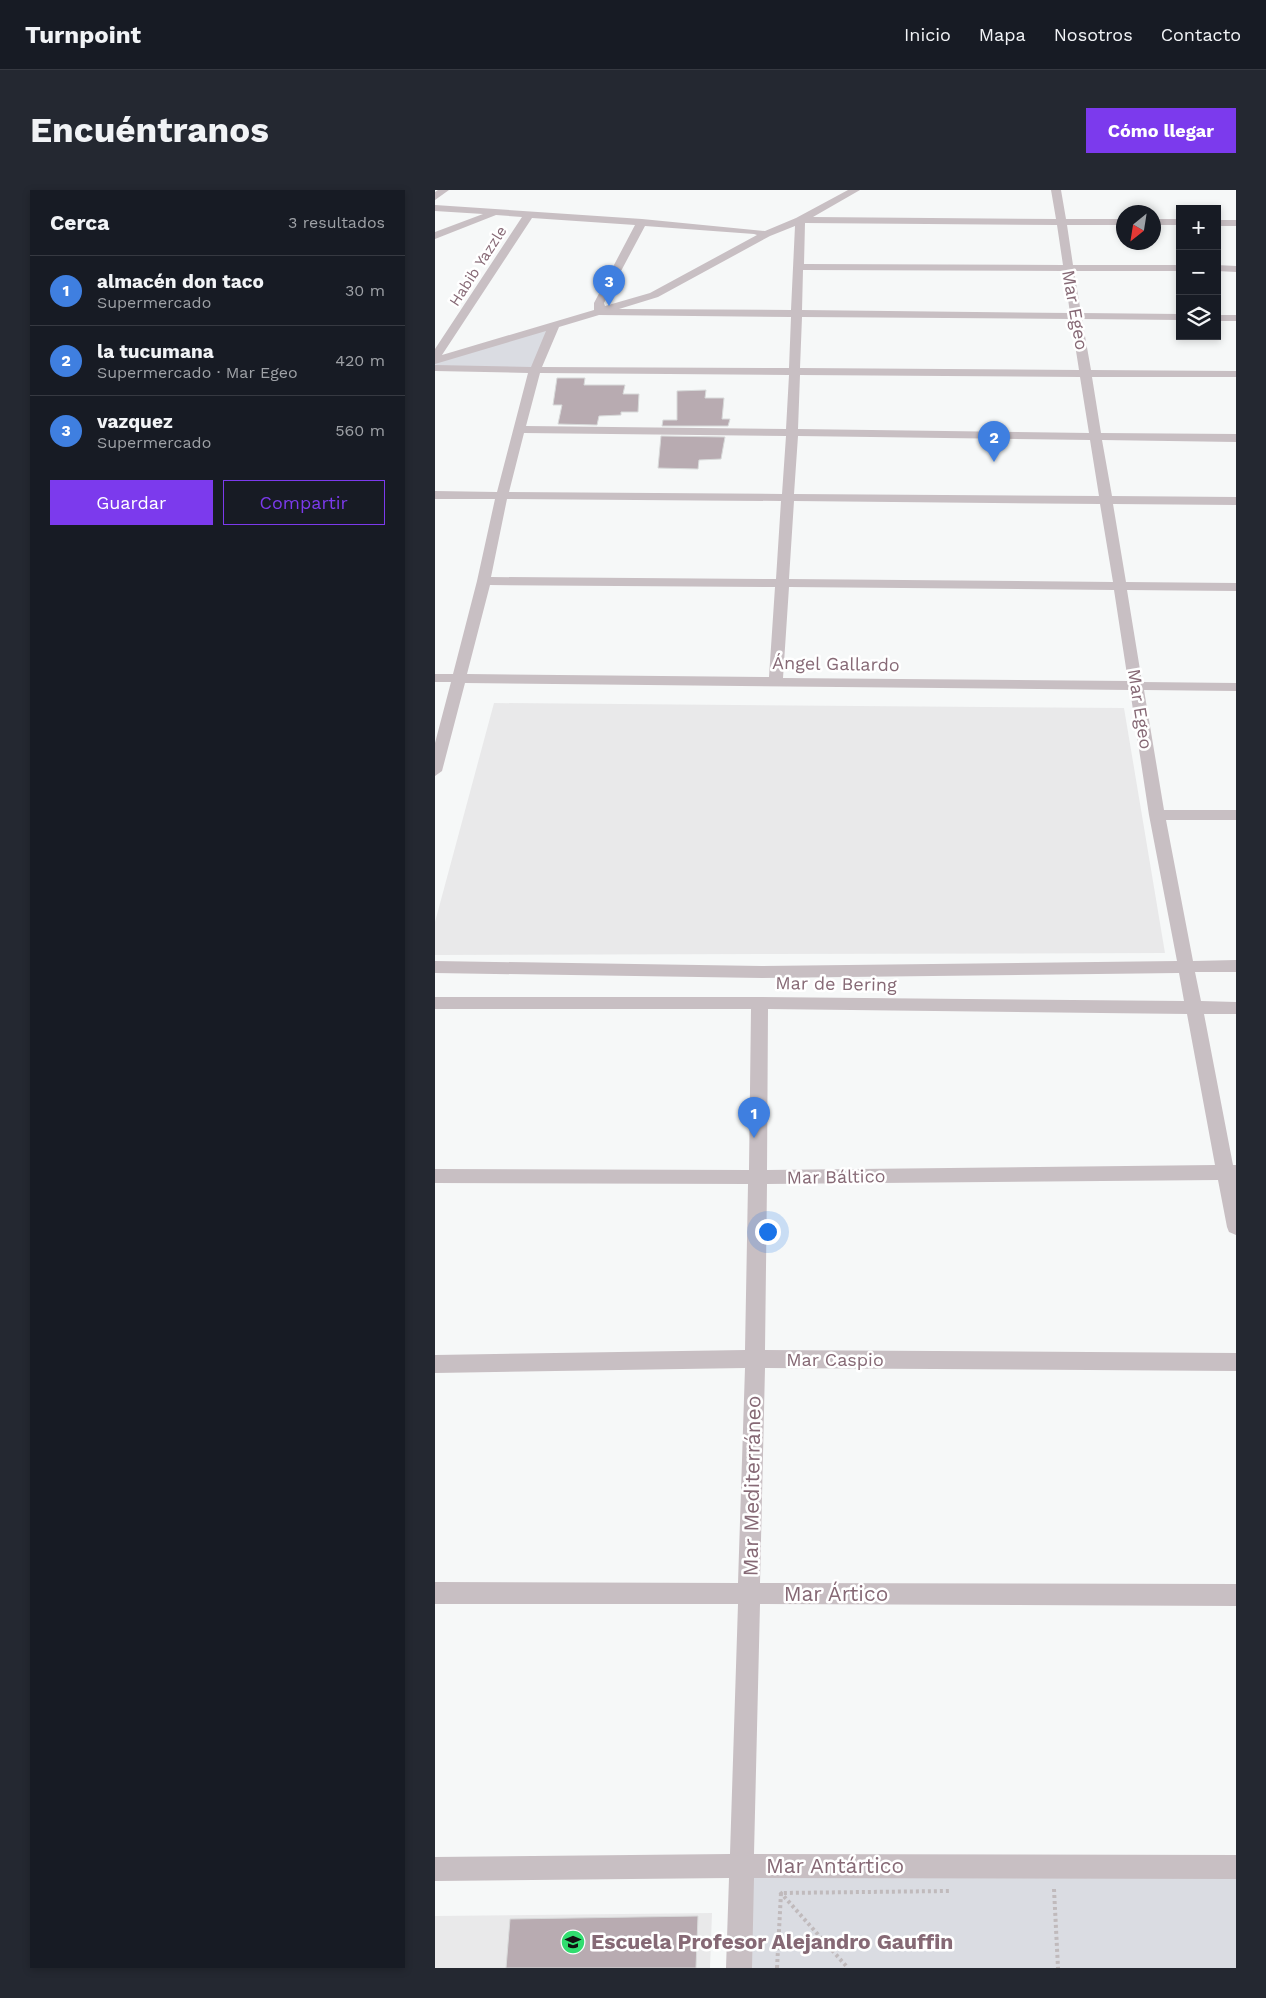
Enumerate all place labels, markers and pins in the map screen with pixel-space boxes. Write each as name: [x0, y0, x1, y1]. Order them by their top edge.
pin: 3: [593, 265, 625, 306]
pin: 2: [978, 421, 1010, 462]
pin: 1: [738, 1097, 770, 1138]
school or university icon: Escuela Profesor Alejandro Gauffin: [560, 1929, 586, 1955]
place label: Escuela Profesor Alejandro Gauffin: [591, 1929, 953, 1954]

